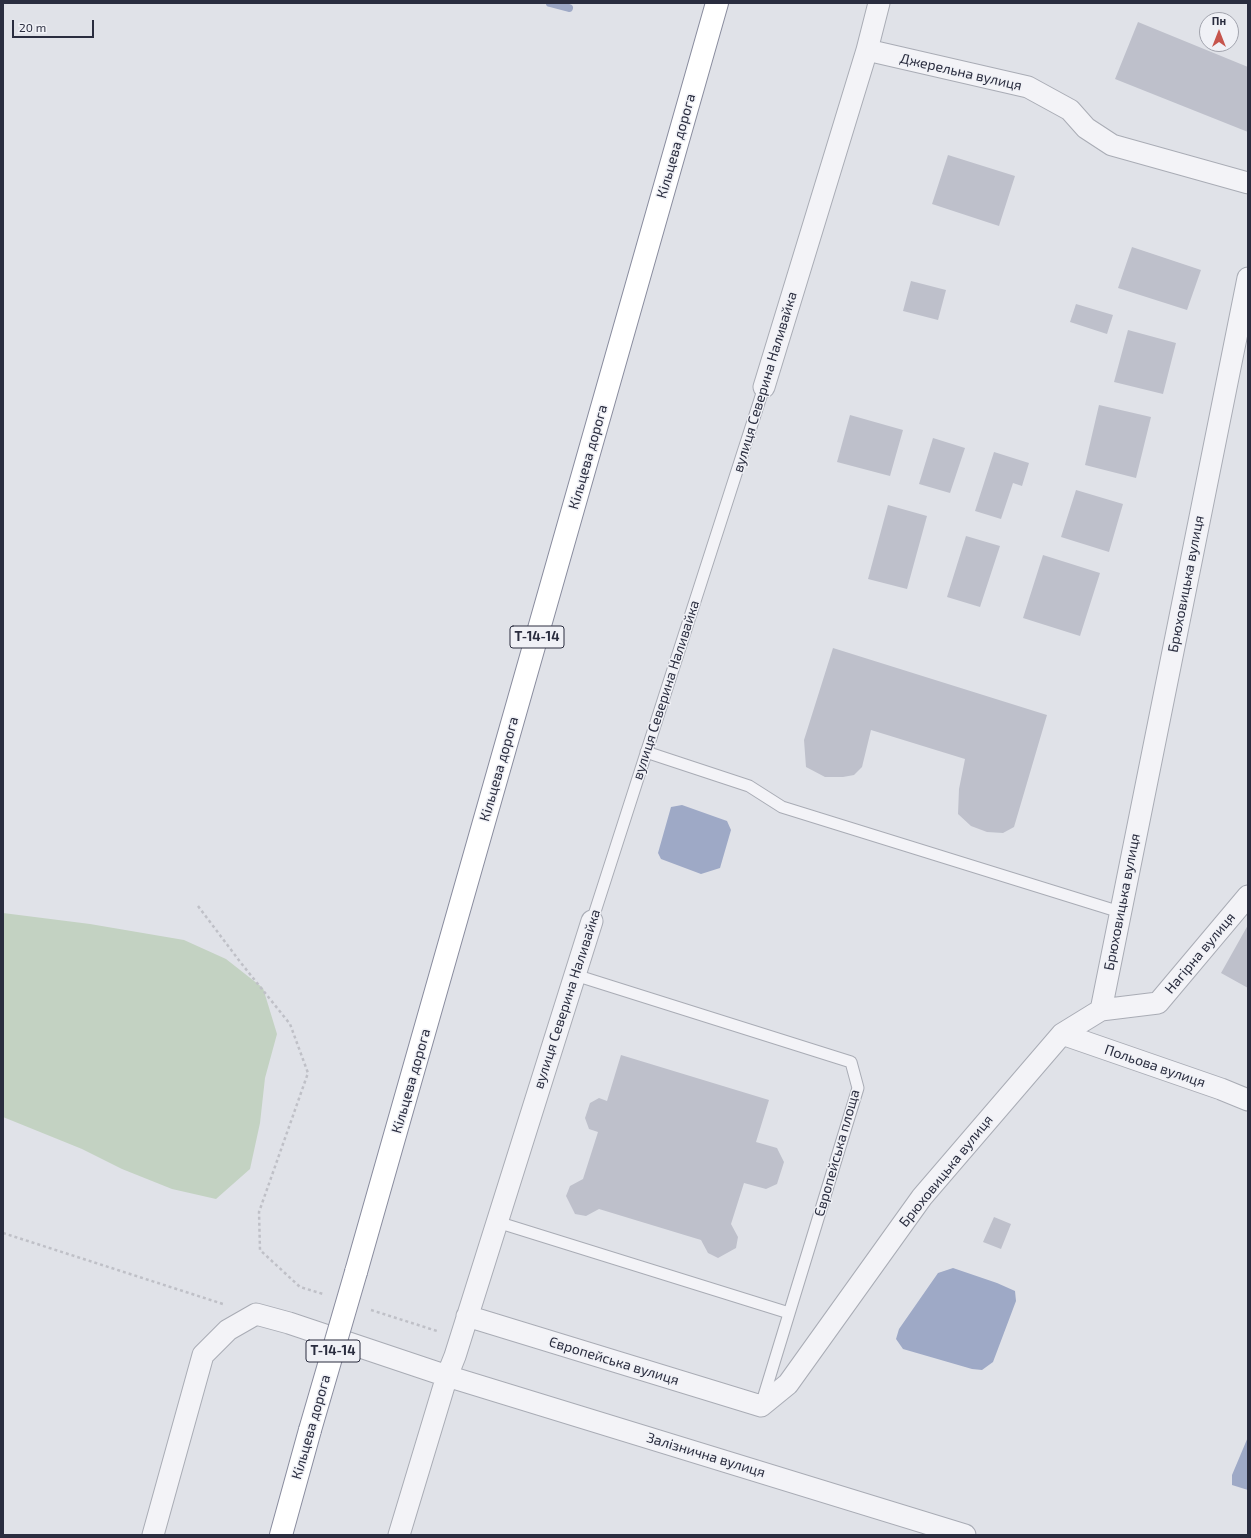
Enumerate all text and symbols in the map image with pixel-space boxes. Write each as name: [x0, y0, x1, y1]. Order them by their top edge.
scale bar: [14, 12, 96, 38]
north arrow: [1199, 12, 1239, 52]
text: Пн: [1212, 14, 1226, 27]
text: 20 m: [19, 20, 46, 34]
street label: Джерельна вулиця: [898, 50, 1024, 94]
street label: Кільцева дорога: [653, 92, 699, 200]
street label: вулиця Северина Наливайка: [729, 290, 801, 474]
street label: Кільцева дорога: [565, 403, 611, 511]
street label: Брюховицька вулиця: [1164, 514, 1208, 654]
street label: вулиця Северина Наливайка: [629, 598, 703, 782]
road number: Т-14-14: [510, 626, 564, 648]
street label: Кільцева дорога: [476, 715, 522, 823]
street label: Брюховицька вулиця: [1100, 832, 1144, 972]
street label: вулиця Северина Наливайка: [530, 907, 604, 1091]
street label: Нагірна вулиця: [1161, 909, 1239, 997]
street label: Кільцева дорога: [388, 1027, 434, 1135]
street label: Польова вулиця: [1102, 1041, 1208, 1091]
street label: Європейська площа: [811, 1087, 863, 1219]
street label: Брюховицька вулиця: [896, 1112, 996, 1230]
street label: Європейська вулиця: [547, 1333, 681, 1389]
road number: Т-14-14: [306, 1340, 360, 1362]
street label: Кільцева дорога: [288, 1373, 334, 1481]
street label: Залізнична вулиця: [645, 1429, 767, 1481]

